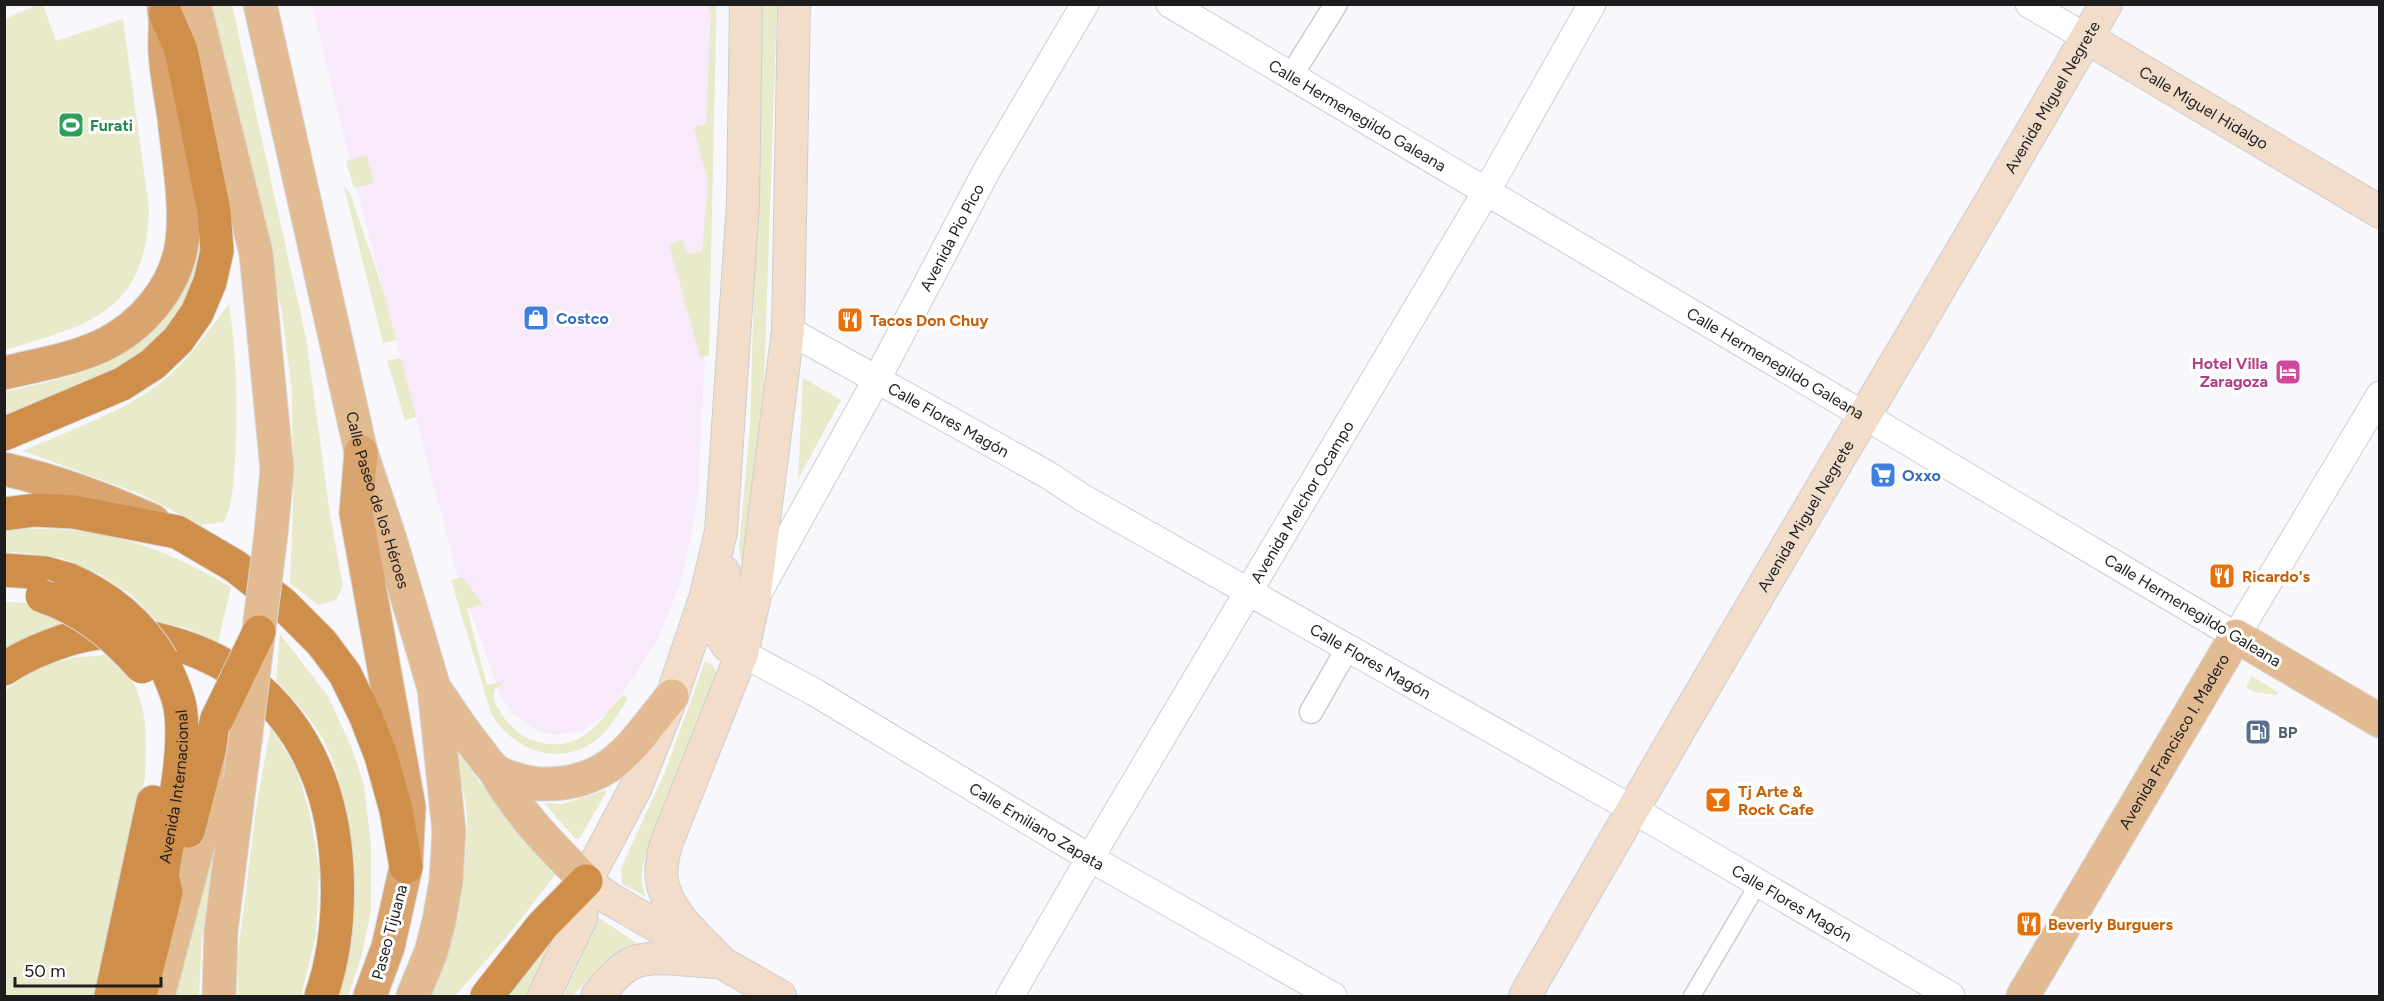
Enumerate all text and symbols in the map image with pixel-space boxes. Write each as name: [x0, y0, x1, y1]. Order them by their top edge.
street label: Avenida Miguel Negrete: [2000, 18, 2104, 177]
street label: Calle Hermenegildo Galeana: [1265, 56, 1449, 176]
street label: Calle Miguel Hidalgo: [2136, 62, 2272, 154]
sports icon: Furati: [56, 110, 86, 140]
place label: Furati: [90, 116, 133, 135]
street label: Avenida Pio Pico: [916, 181, 988, 295]
shop icon: Costco: [521, 303, 551, 333]
street label: Calle Hermenegildo Galeana: [1683, 304, 1867, 423]
restaurant icon: Tacos Don Chuy: [835, 305, 865, 335]
place label: Costco: [556, 309, 609, 328]
place label: Tacos Don Chuy: [870, 311, 989, 330]
place label: Hotel Villa Zaragoza: [2192, 354, 2268, 391]
hotel icon: Hotel Villa Zaragoza: [2273, 357, 2303, 387]
street label: Calle Flores Magón: [884, 379, 1012, 461]
street label: Calle Paseo de los Héroes: [342, 410, 413, 591]
street label: Avenida Melchor Ocampo: [1247, 417, 1358, 587]
street label: Avenida Miguel Negrete: [1753, 437, 1858, 595]
supermarket icon: Oxxo: [1868, 460, 1898, 490]
place label: Oxxo: [1902, 466, 1941, 485]
street label: Calle Hermenegildo Galeana: [2101, 550, 2284, 671]
restaurant icon: Ricardo's: [2207, 561, 2237, 591]
place label: Ricardo's: [2242, 567, 2311, 586]
street label: Calle Flores Magón: [1306, 620, 1434, 703]
street label: Avenida Francisco I. Madero: [2115, 650, 2233, 833]
street label: Avenida Internacional: [155, 709, 192, 865]
fuel station icon: BP: [2243, 717, 2273, 747]
place label: BP: [2278, 723, 2298, 742]
street label: Calle Emiliano Zapata: [966, 779, 1108, 874]
place label: Tj Arte & Rock Cafe: [1738, 782, 1814, 819]
bar icon: Tj Arte & Rock Cafe: [1703, 785, 1733, 815]
street label: Calle Flores Magón: [1728, 861, 1855, 946]
street label: Paseo Tijuana: [368, 882, 411, 982]
restaurant icon: Beverly Burguers: [2014, 909, 2044, 939]
place label: Beverly Burguers: [2048, 915, 2173, 934]
scale bar: [15, 950, 160, 988]
text: 50 m: [24, 960, 66, 982]

